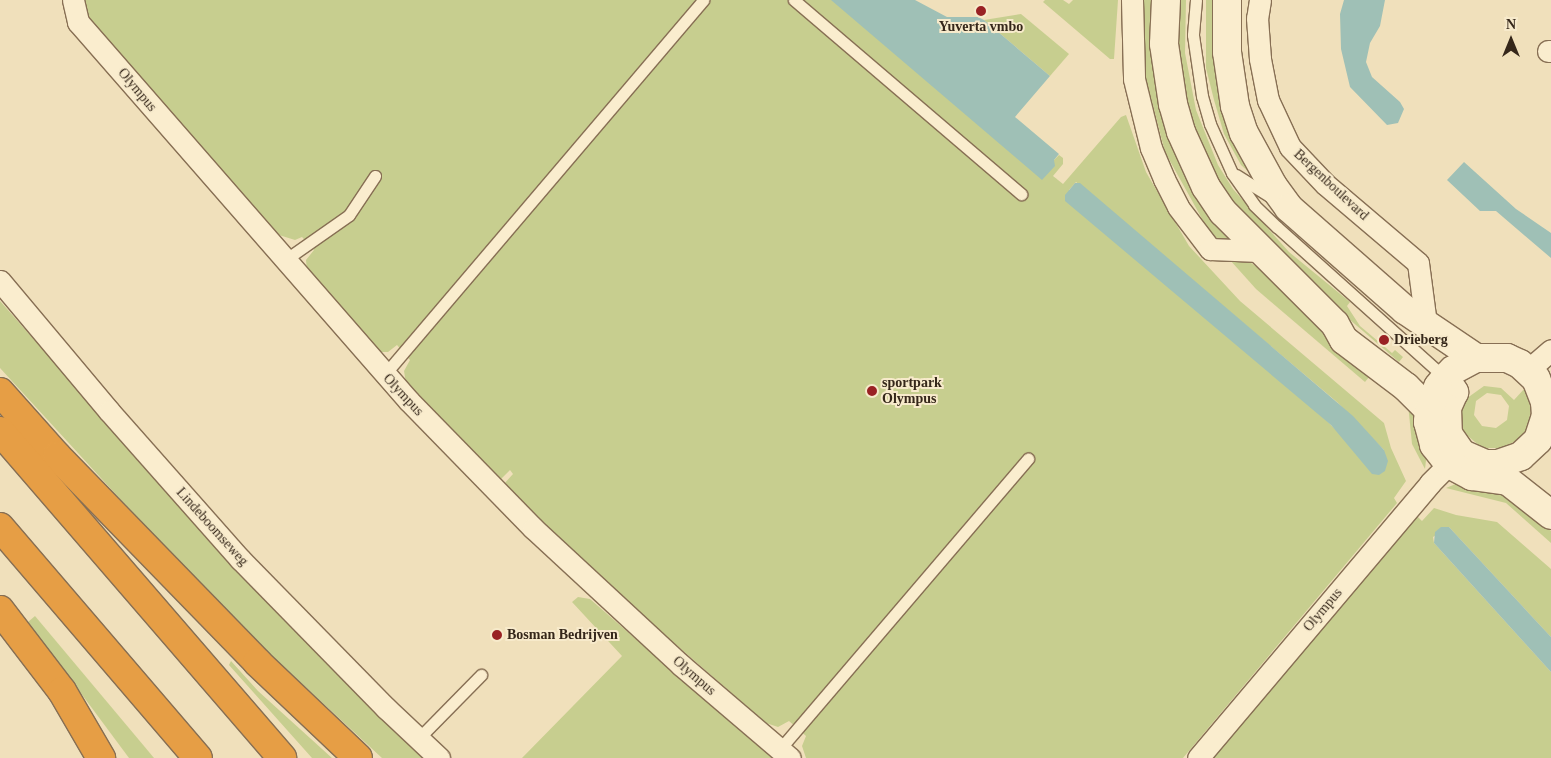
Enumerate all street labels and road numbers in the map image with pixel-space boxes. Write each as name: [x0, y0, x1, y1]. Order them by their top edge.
street label: Olympus: [114, 65, 160, 115]
street label: Bergenboulevard: [1290, 146, 1372, 224]
street label: Olympus: [379, 370, 427, 420]
street label: Lindeboomseweg: [172, 484, 252, 570]
street label: Olympus: [1300, 585, 1346, 635]
street label: Olympus: [669, 653, 719, 699]

